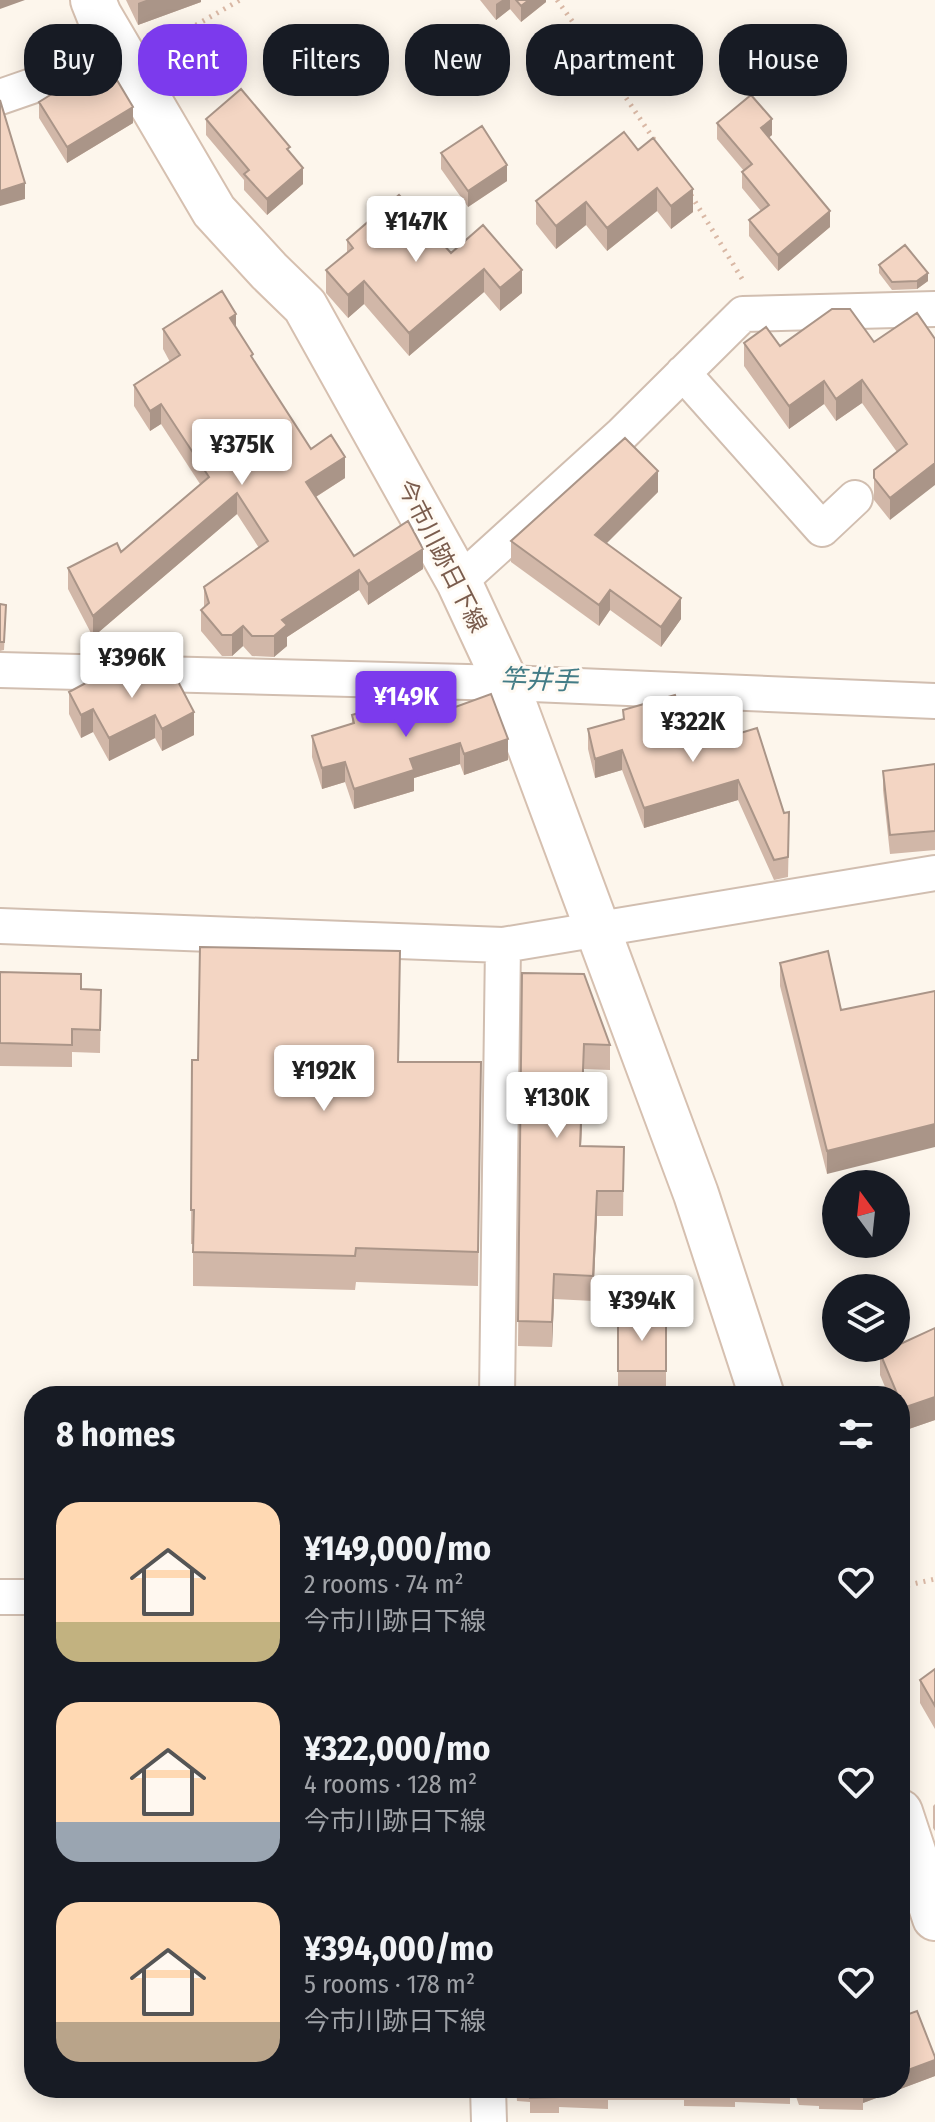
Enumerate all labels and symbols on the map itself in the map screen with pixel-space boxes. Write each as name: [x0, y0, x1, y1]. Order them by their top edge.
pin: ¥147K: [360, 196, 472, 264]
pin: ¥375K: [186, 419, 298, 487]
street label: 今市川跡日下線: [391, 475, 493, 637]
pin: ¥396K: [76, 632, 188, 700]
water label: 竿井手: [499, 663, 581, 697]
pin: ¥149K: [350, 671, 462, 739]
pin: ¥322K: [637, 696, 749, 764]
pin: ¥192K: [268, 1045, 380, 1113]
pin: ¥130K: [501, 1072, 613, 1140]
north arrow: [822, 1170, 910, 1258]
pin: ¥394K: [586, 1275, 698, 1343]

